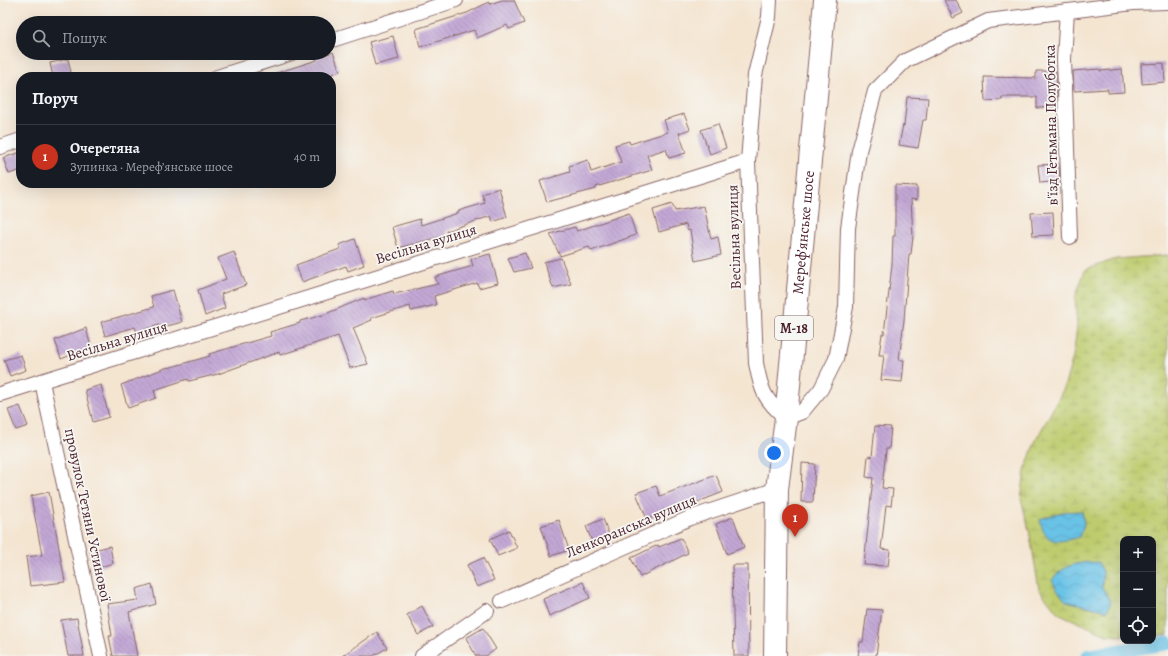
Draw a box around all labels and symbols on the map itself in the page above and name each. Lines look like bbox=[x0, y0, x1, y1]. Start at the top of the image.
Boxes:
street label: в'їзд Гетьмана Полуботка bbox=[1040, 44, 1062, 206]
street label: Мереф’янське шосе bbox=[788, 169, 819, 295]
street label: Весільна вулиця bbox=[722, 184, 746, 290]
street label: Весільна вулиця bbox=[373, 219, 479, 269]
street label: Весільна вулиця bbox=[64, 316, 170, 366]
road number: М-18 bbox=[775, 316, 813, 340]
street label: провулок Тетяни Устинової bbox=[60, 426, 116, 604]
your location bbox=[764, 443, 784, 463]
street label: Ленкоранська вулиця bbox=[563, 489, 699, 563]
pin: 1 bbox=[782, 504, 808, 537]

